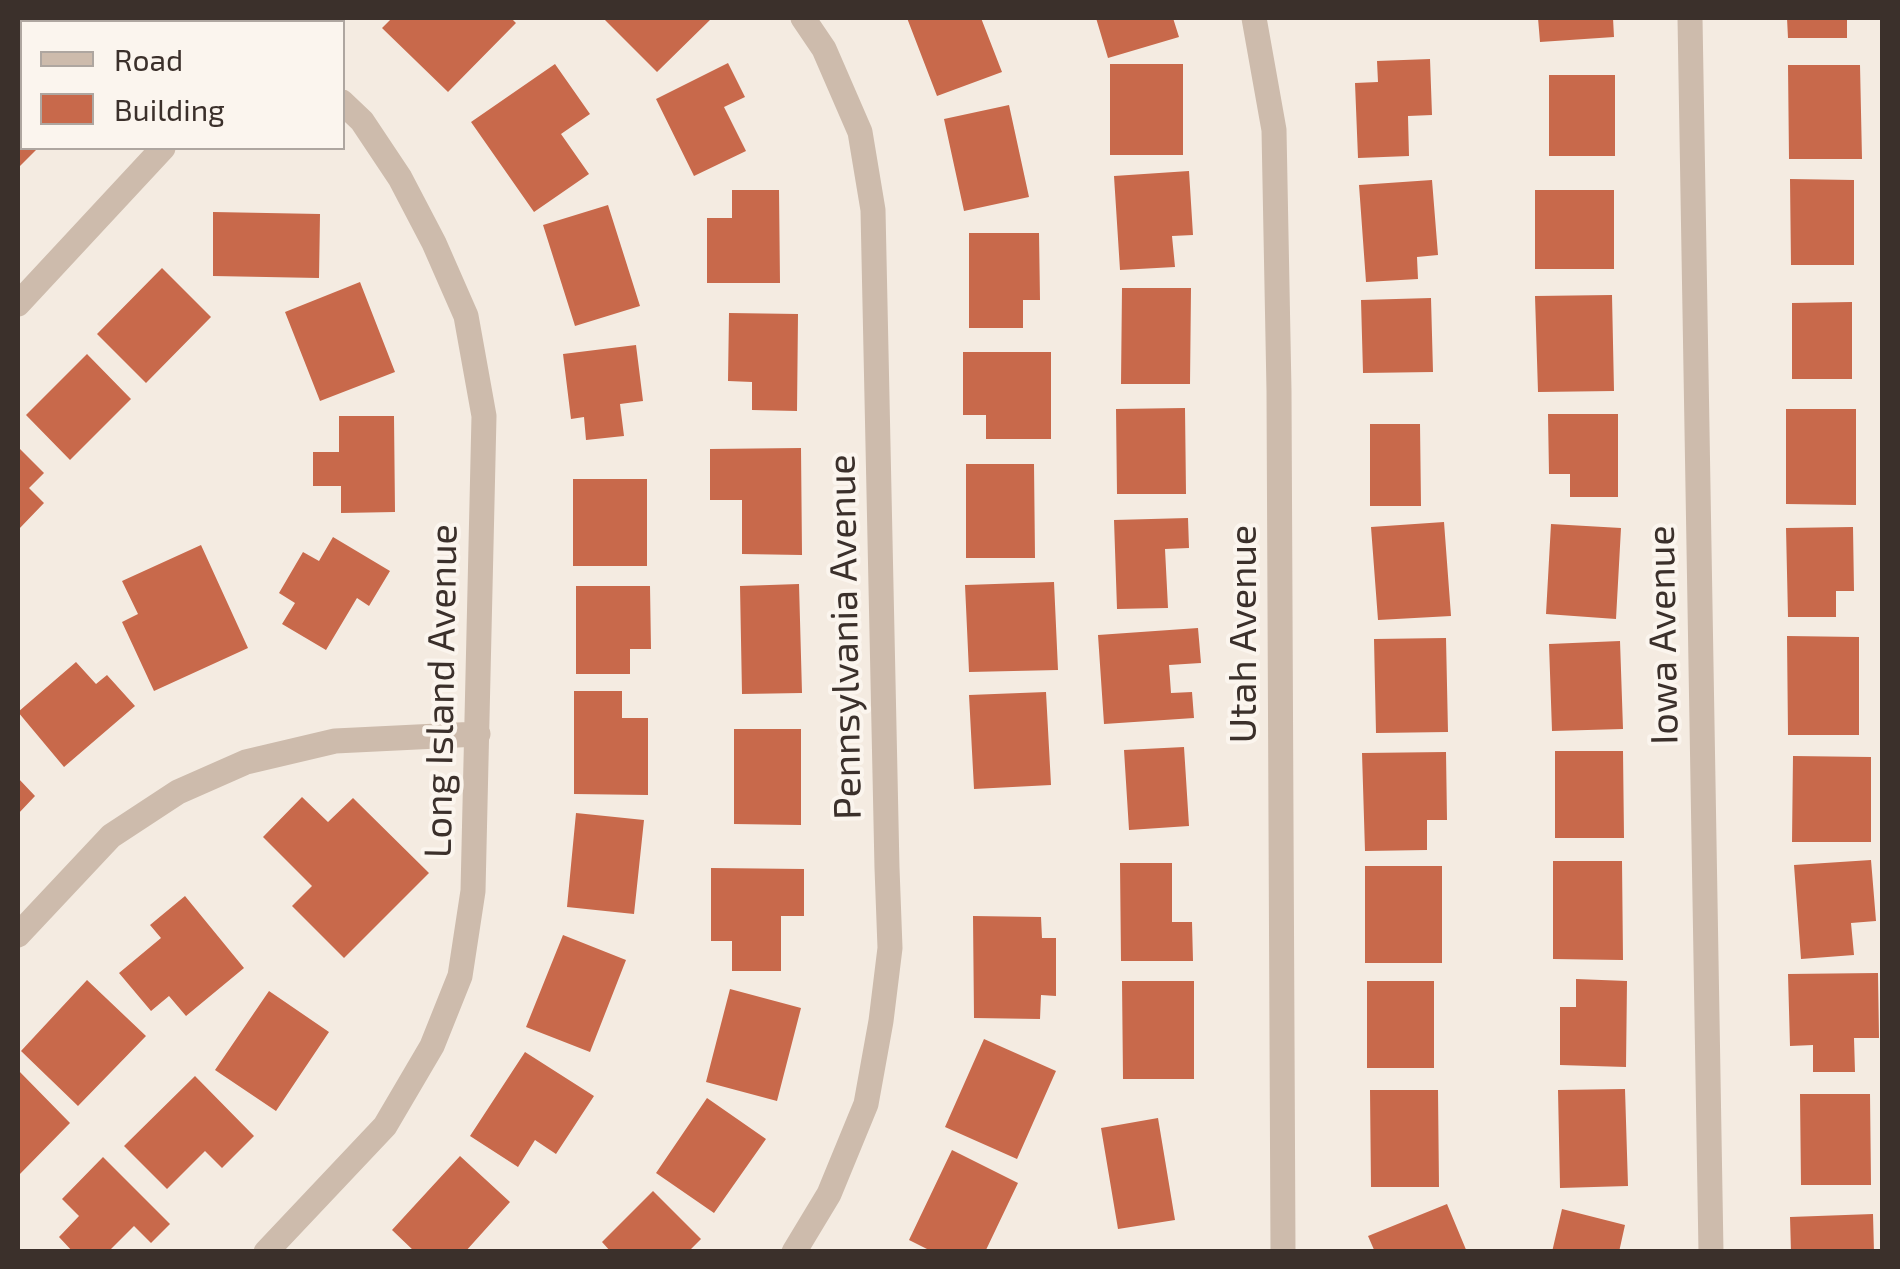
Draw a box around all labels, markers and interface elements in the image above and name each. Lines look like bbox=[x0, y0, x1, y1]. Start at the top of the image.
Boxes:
legend bbox=[20, 20, 345, 150]
text: Road bbox=[114, 41, 183, 77]
text: Building bbox=[114, 91, 225, 127]
street label: Pennsylvania Avenue bbox=[819, 454, 871, 820]
street label: Long Island Avenue bbox=[415, 524, 467, 858]
street label: Utah Avenue bbox=[1220, 525, 1266, 743]
street label: Iowa Avenue bbox=[1638, 525, 1688, 745]

